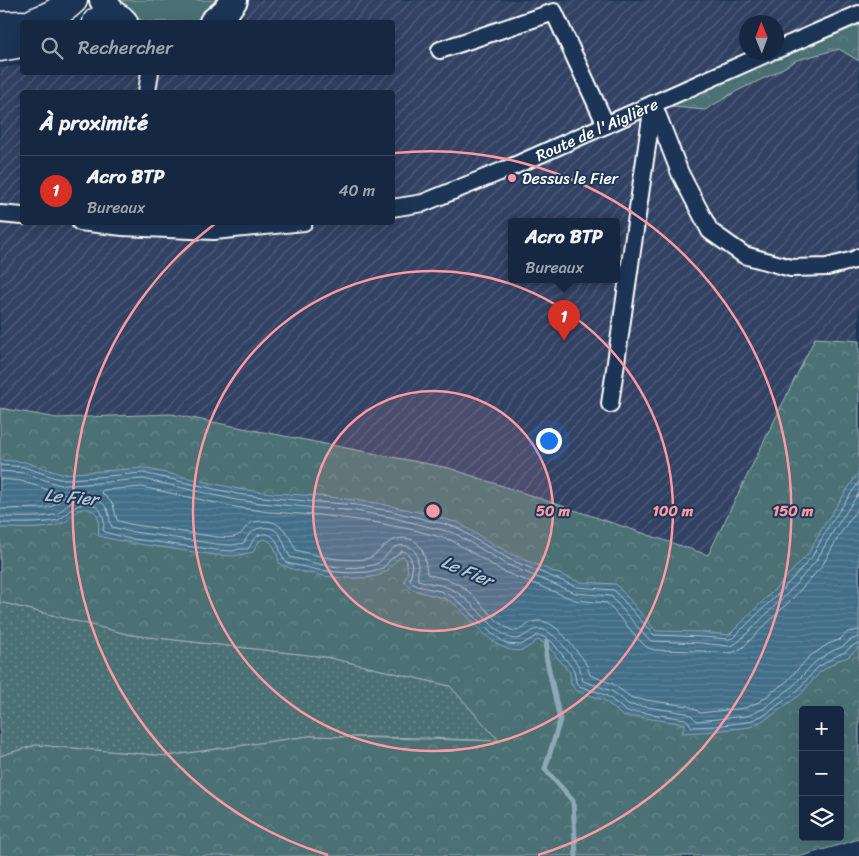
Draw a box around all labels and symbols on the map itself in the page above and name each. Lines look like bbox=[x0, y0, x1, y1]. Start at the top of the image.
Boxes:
north arrow bbox=[739, 15, 784, 60]
street label: Route de l'Aiglière bbox=[530, 89, 663, 169]
place label: Dessus le Fier bbox=[522, 164, 620, 193]
marker: Dessus le Fier bbox=[506, 172, 518, 184]
pin: 1 bbox=[548, 300, 580, 341]
your location bbox=[536, 428, 562, 454]
water label: Le Fier bbox=[43, 479, 102, 516]
text: 50 m bbox=[536, 498, 571, 524]
text: 100 m bbox=[653, 498, 694, 524]
text: 150 m bbox=[773, 498, 814, 524]
centre of rings bbox=[424, 502, 442, 520]
water label: Le Fier bbox=[436, 546, 501, 598]

